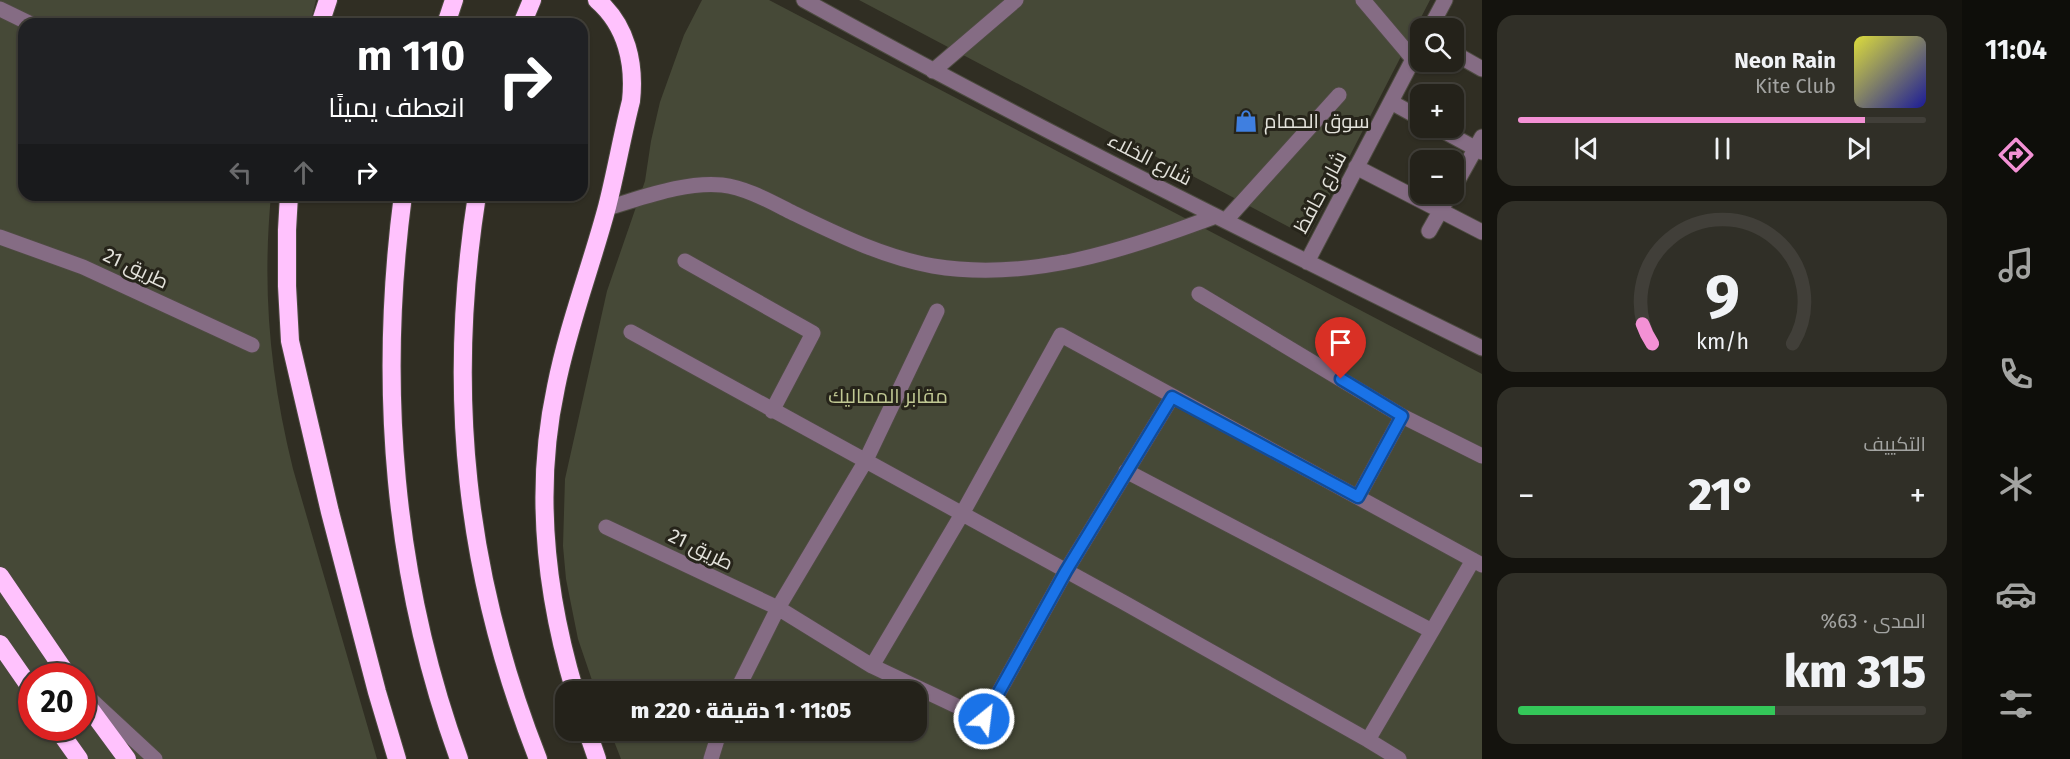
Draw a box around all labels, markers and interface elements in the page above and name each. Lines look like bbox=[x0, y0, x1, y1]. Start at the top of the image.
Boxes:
map controls bbox=[1410, 18, 1464, 204]
button: search bbox=[1410, 18, 1464, 72]
text: 110 m bbox=[357, 31, 465, 81]
text: 11:04 bbox=[1985, 34, 2047, 66]
icon: right bbox=[486, 42, 564, 120]
text: Neon Rain bbox=[1734, 47, 1836, 74]
text: Kite Club bbox=[1755, 74, 1836, 98]
button: + bbox=[1410, 84, 1464, 138]
text: انعطف يمينًا bbox=[328, 92, 465, 124]
shop icon: سوق الحمام bbox=[1233, 108, 1259, 134]
place label: سوق الحمام bbox=[1264, 109, 1370, 135]
street label: شارع الخلاء bbox=[1103, 128, 1196, 192]
icon: previous bbox=[1570, 132, 1603, 165]
icon: pause bbox=[1706, 132, 1739, 165]
icon: next bbox=[1842, 132, 1875, 165]
icon: directions bbox=[1995, 134, 2037, 176]
street label: شارع حافظ bbox=[1288, 147, 1353, 238]
button: − bbox=[1410, 150, 1464, 204]
icon: left bbox=[224, 156, 257, 189]
icon: ahead bbox=[287, 156, 320, 189]
icon: right bbox=[350, 156, 383, 189]
street label: طريق 21 bbox=[99, 243, 172, 294]
icon: music bbox=[1995, 244, 2037, 286]
text: 9 bbox=[1705, 260, 1739, 335]
pin bbox=[1315, 317, 1366, 379]
icon: arrive bbox=[1324, 326, 1357, 359]
text: km/h bbox=[1695, 329, 1749, 355]
icon: phone bbox=[1995, 353, 2037, 395]
park label: مقابر المماليك bbox=[828, 384, 948, 408]
text: التكييف bbox=[1863, 432, 1926, 456]
icon: climate bbox=[1995, 463, 2037, 505]
text: 21° bbox=[1688, 468, 1756, 522]
text: − bbox=[1518, 476, 1535, 516]
text: + bbox=[1910, 476, 1926, 516]
street label: طريق 21 bbox=[664, 523, 737, 576]
icon: car bbox=[1995, 573, 2037, 615]
text: المدى · 63% bbox=[1821, 609, 1926, 633]
text: 315 km bbox=[1784, 645, 1926, 699]
speed limit sign: 20 bbox=[18, 663, 96, 741]
icon: filters bbox=[1995, 683, 2037, 725]
position arrow bbox=[952, 687, 1016, 751]
text: 11:05 · 1 دقيقة · 220 m bbox=[631, 697, 851, 724]

